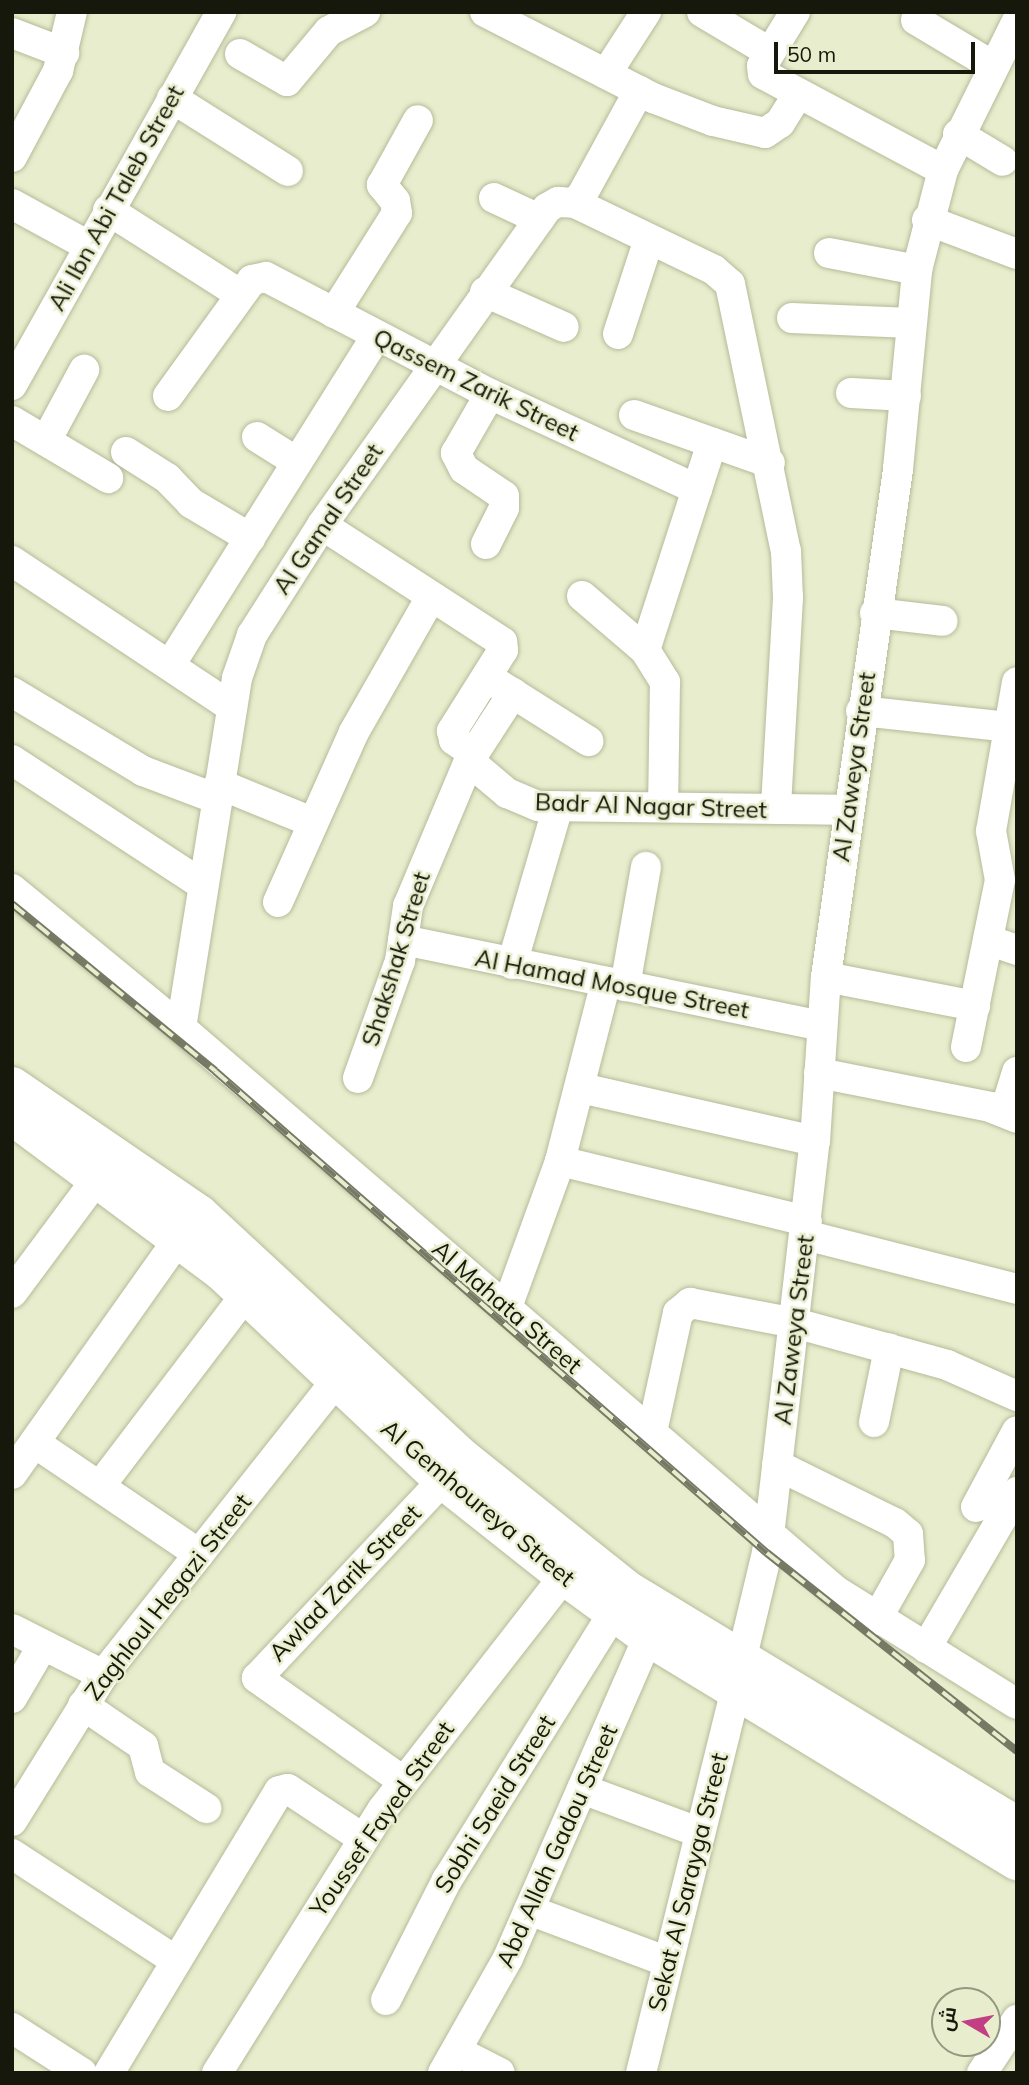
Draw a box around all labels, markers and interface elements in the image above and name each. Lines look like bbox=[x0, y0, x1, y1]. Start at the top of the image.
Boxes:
scale bar bbox=[777, 28, 978, 72]
text: 50 m bbox=[787, 41, 836, 67]
street label: Ali Ibn Abi Taleb Street bbox=[42, 80, 190, 316]
street label: Qassem Zarik Street bbox=[369, 323, 583, 447]
street label: Al Gamal Street bbox=[267, 438, 389, 600]
street label: Al Zaweya Street bbox=[826, 670, 882, 864]
street label: Badr Al Nagar Street bbox=[534, 788, 768, 824]
street label: Shakshak Street bbox=[356, 868, 436, 1050]
street label: Al Hamad Mosque Street bbox=[472, 943, 752, 1025]
street label: Al Zaweya Street bbox=[768, 1233, 820, 1427]
street label: Al Mahata Street bbox=[426, 1234, 588, 1380]
street label: Al Gemhoureya Street bbox=[375, 1414, 581, 1592]
street label: Zaghloul Hegazi Street bbox=[79, 1488, 257, 1706]
street label: Awlad Zarik Street bbox=[263, 1499, 427, 1667]
street label: Sobhi Saeid Street bbox=[429, 1710, 561, 1898]
street label: Youssef Fayed Street bbox=[304, 1716, 460, 1922]
street label: Abd Allah Gadou Street bbox=[490, 1720, 624, 1972]
street label: Sekat Al Sarayga Street bbox=[642, 1750, 734, 2014]
north arrow bbox=[931, 1987, 1001, 2057]
text: ش bbox=[933, 2005, 961, 2033]

